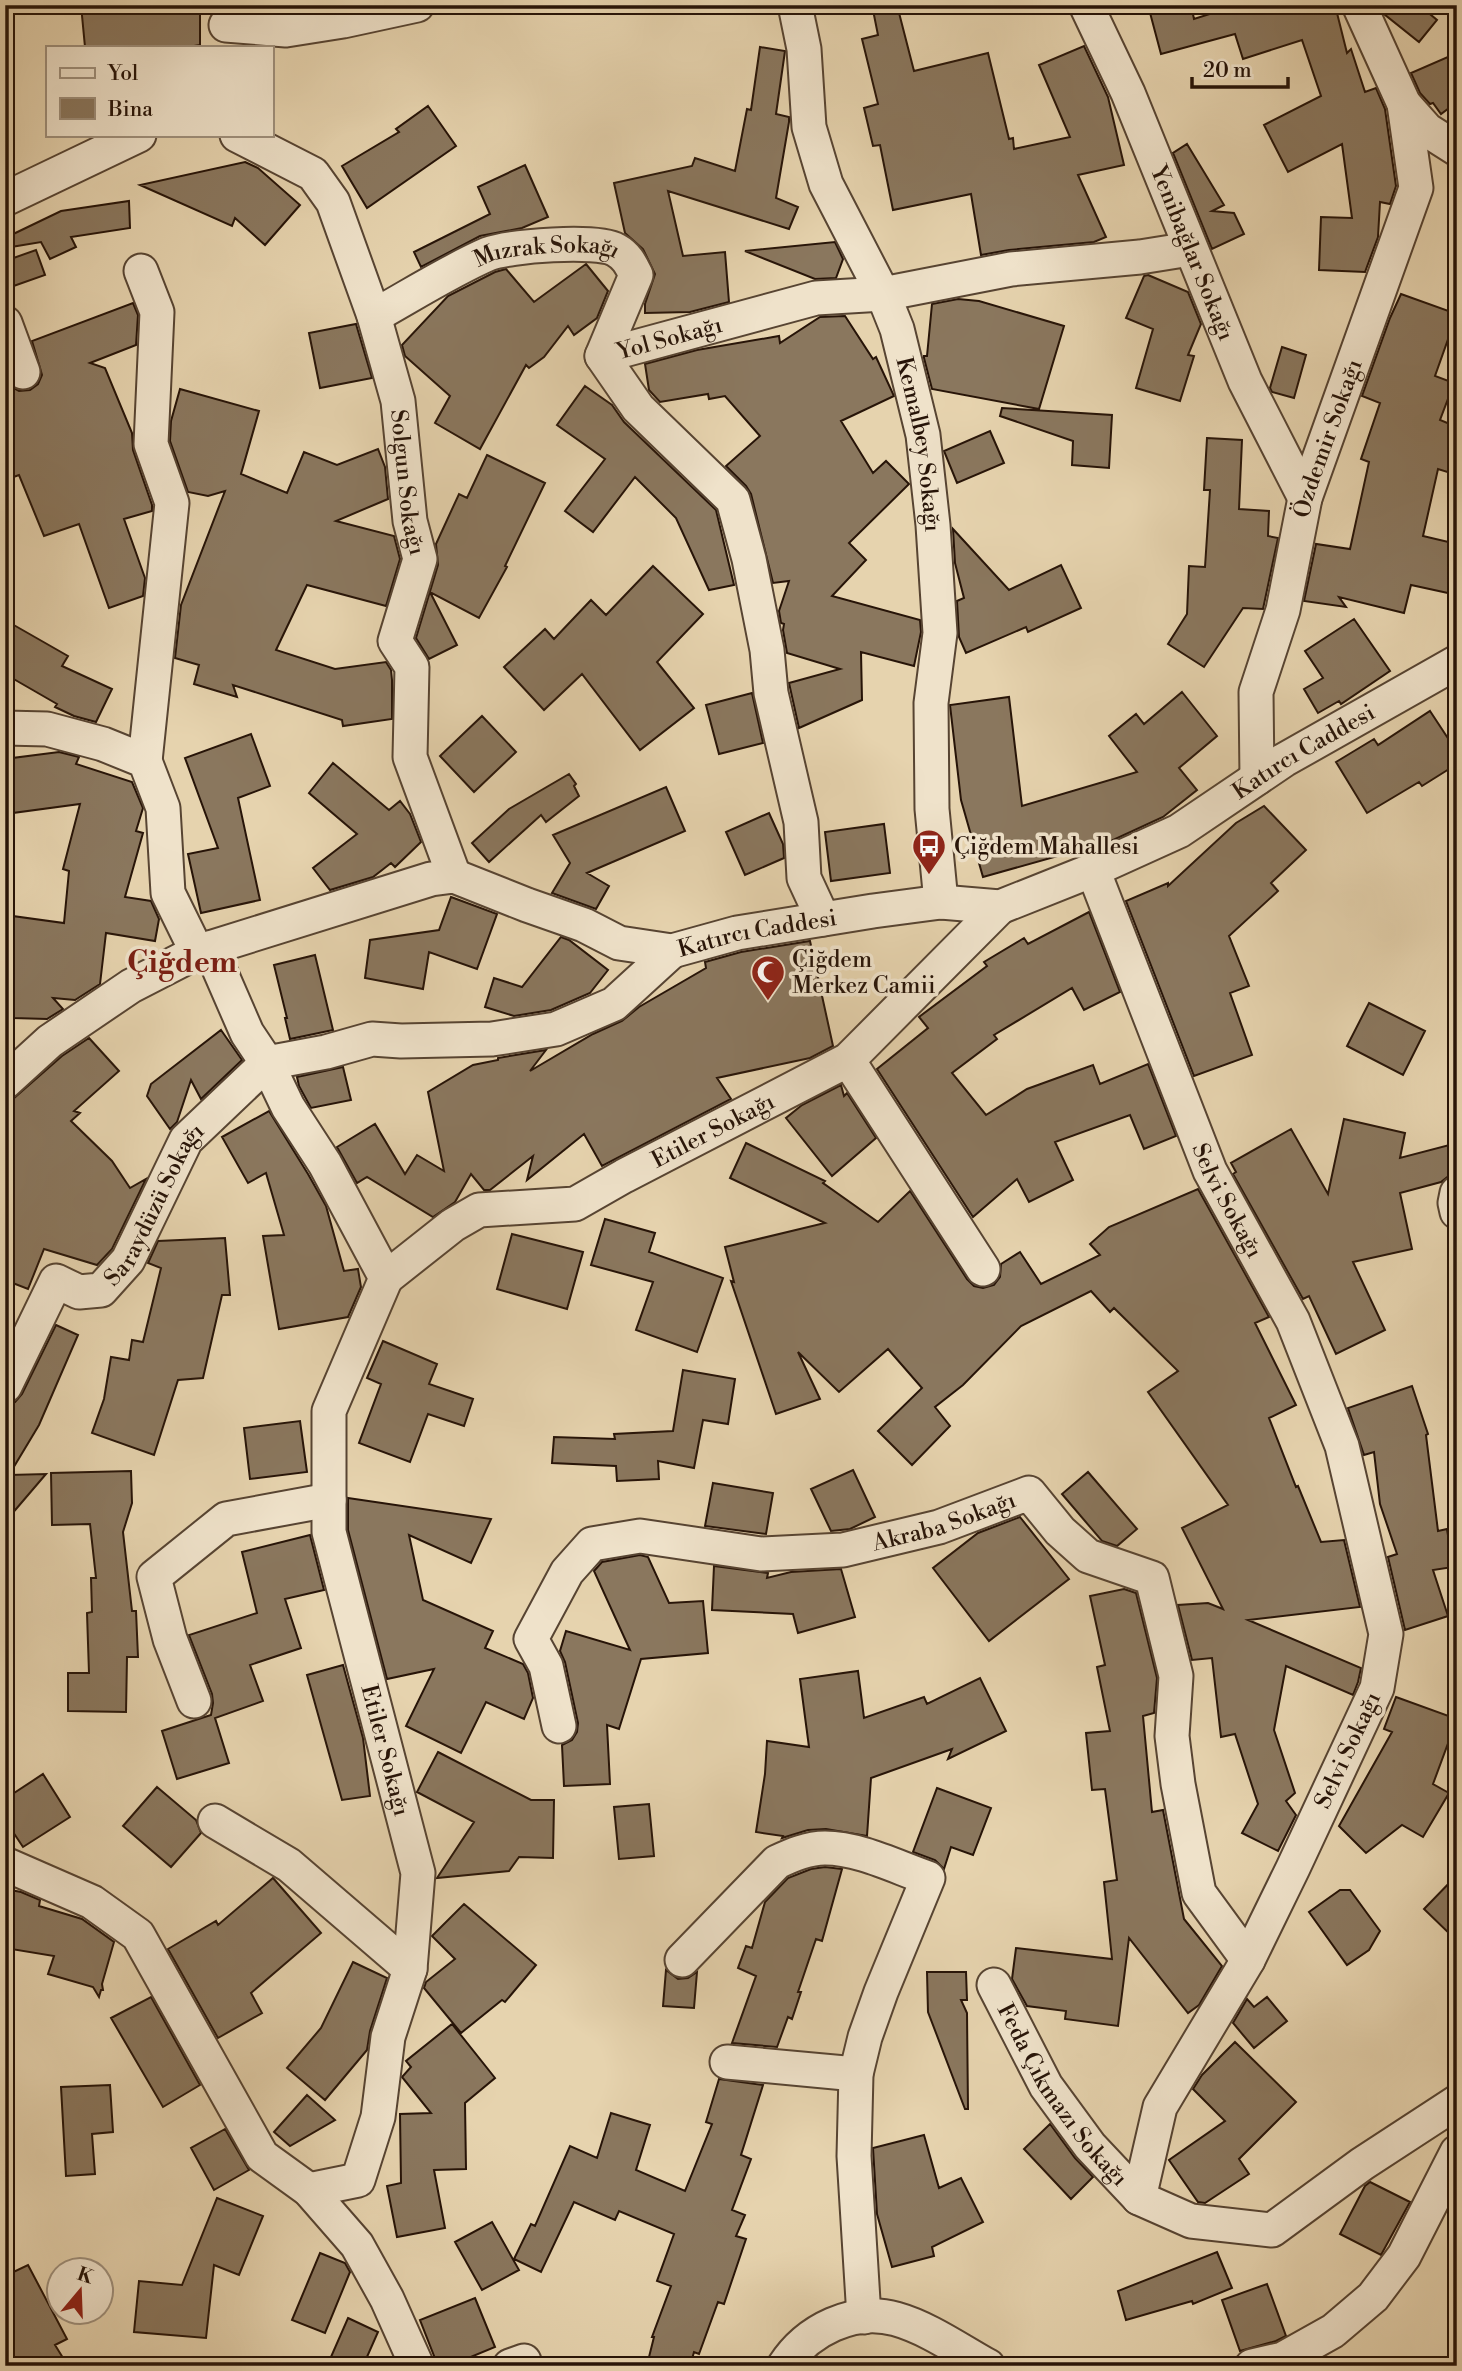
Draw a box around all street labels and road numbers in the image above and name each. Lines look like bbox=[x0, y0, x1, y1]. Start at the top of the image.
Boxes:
street label: Yenibağlar Sokağı bbox=[1144, 161, 1240, 345]
street label: Mızrak Sokağı bbox=[470, 231, 625, 274]
street label: Yol Sokağı bbox=[613, 311, 725, 367]
street label: Kemalbey Sokağı bbox=[889, 354, 946, 533]
street label: Özdemir Sokağı bbox=[1287, 356, 1369, 520]
street label: Solgun Sokağı bbox=[384, 408, 431, 558]
street label: Katırcı Caddesi bbox=[1227, 699, 1380, 806]
street label: Katırcı Caddesi bbox=[675, 904, 839, 964]
street label: Etiler Sokağı bbox=[647, 1088, 780, 1174]
street label: Saraydüzü Sokağı bbox=[98, 1117, 210, 1292]
street label: Selvi Sokağı bbox=[1186, 1139, 1268, 1263]
street label: Akraba Sokağı bbox=[869, 1486, 1020, 1558]
street label: Etiler Sokağı bbox=[354, 1682, 416, 1819]
street label: Selvi Sokağı bbox=[1309, 1688, 1387, 1813]
street label: Feda Çıkmazı Sokağı bbox=[991, 1999, 1134, 2192]

